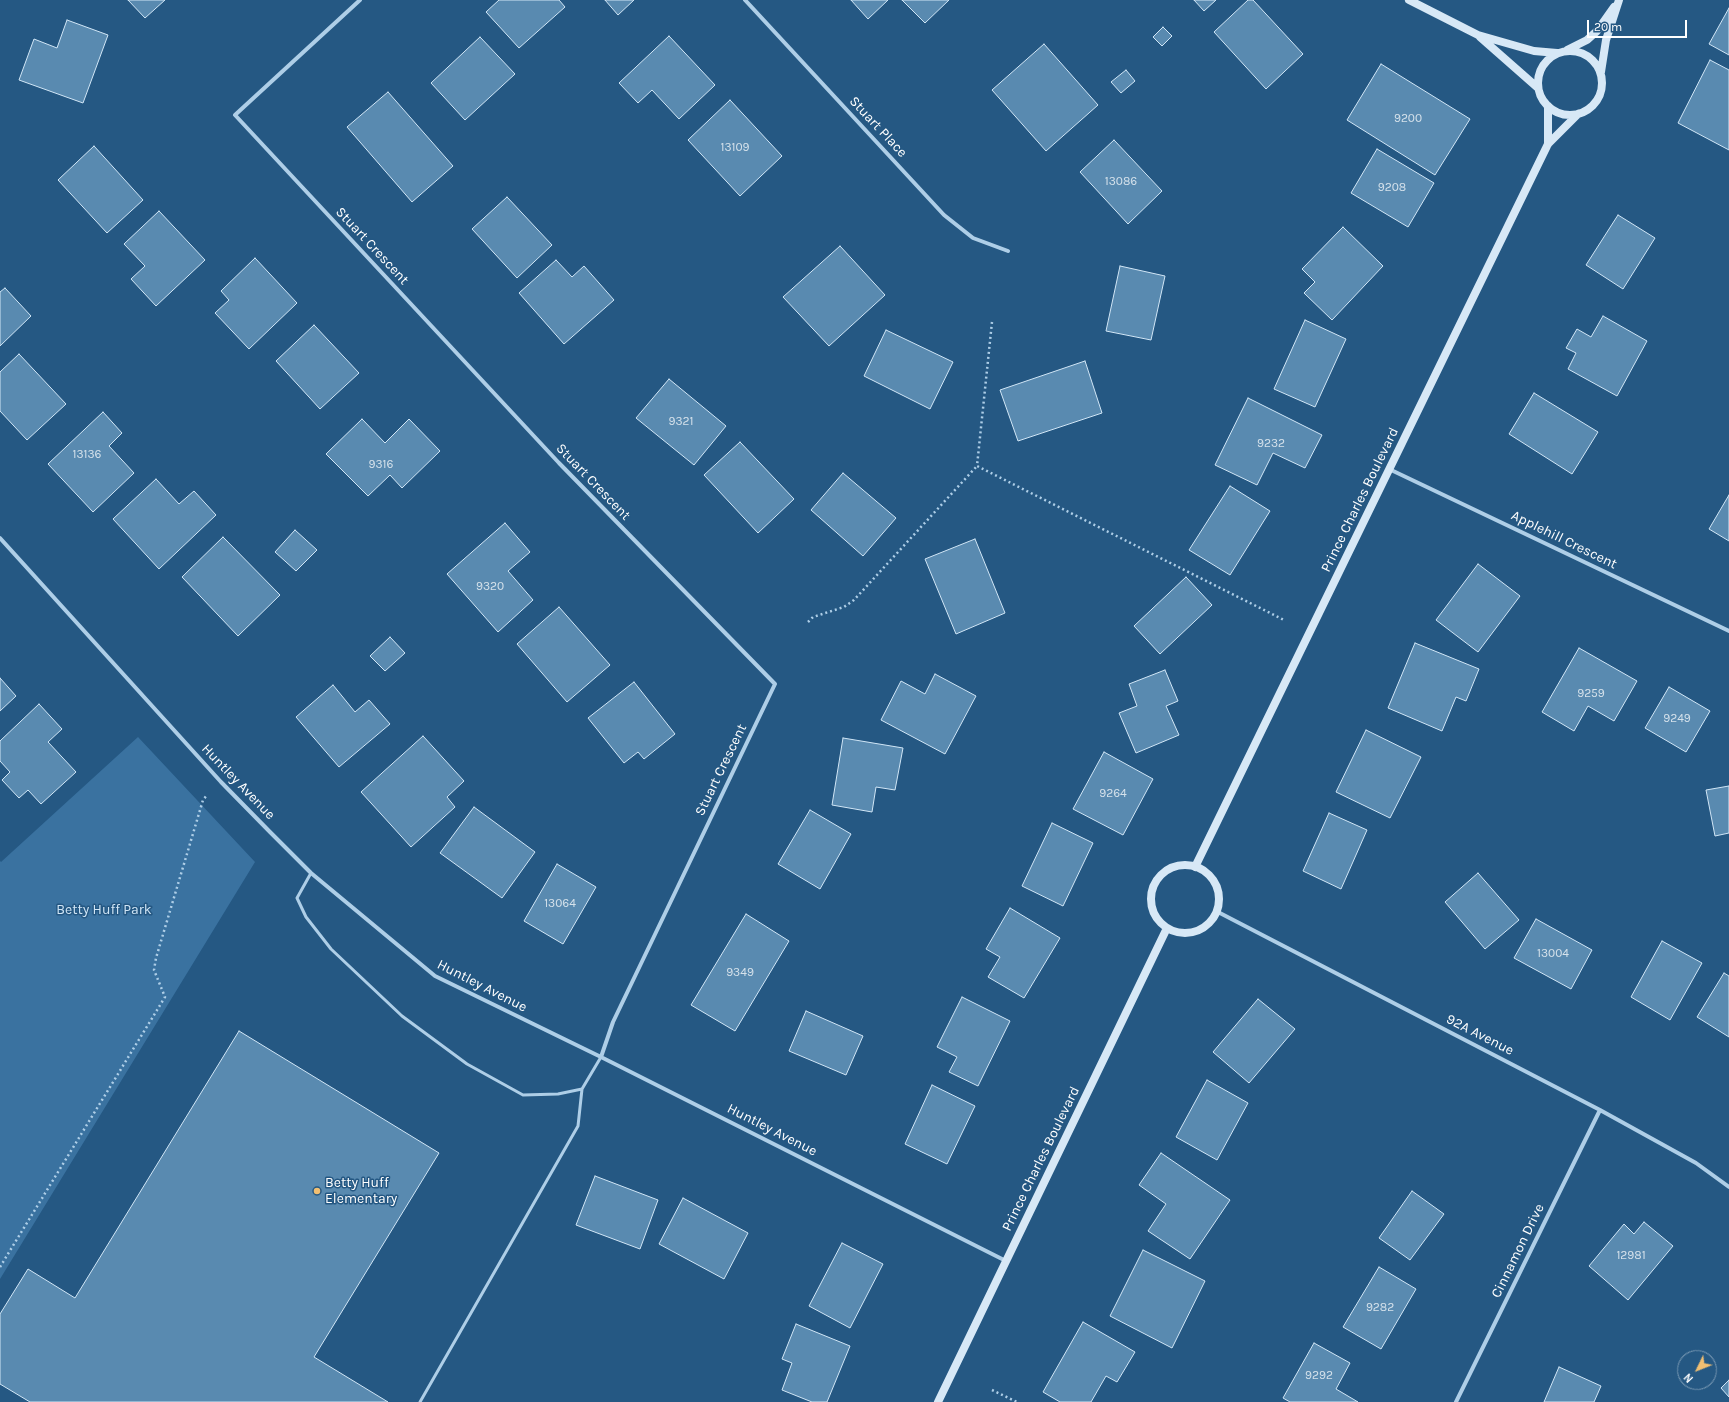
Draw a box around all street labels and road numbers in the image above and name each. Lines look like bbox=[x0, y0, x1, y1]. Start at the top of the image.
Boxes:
street label: Stuart Place bbox=[845, 93, 911, 161]
street label: Stuart Crescent bbox=[332, 204, 412, 288]
street label: Prince Charles Boulevard bbox=[1318, 425, 1402, 575]
street label: Stuart Crescent bbox=[552, 440, 634, 524]
street label: Applehill Crescent bbox=[1508, 507, 1620, 573]
street label: Stuart Crescent bbox=[692, 721, 750, 819]
street label: Huntley Avenue bbox=[198, 741, 278, 823]
street label: Huntley Avenue bbox=[434, 956, 530, 1016]
street label: 92A Avenue bbox=[1443, 1011, 1517, 1059]
street label: Prince Charles Boulevard bbox=[999, 1084, 1083, 1234]
street label: Huntley Avenue bbox=[724, 1100, 820, 1160]
street label: Cinnamon Drive bbox=[1488, 1201, 1548, 1301]

